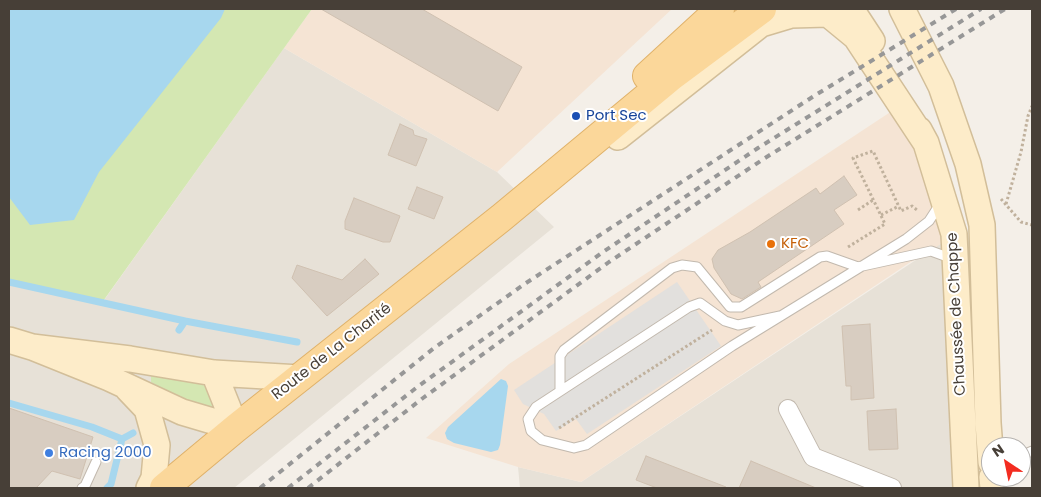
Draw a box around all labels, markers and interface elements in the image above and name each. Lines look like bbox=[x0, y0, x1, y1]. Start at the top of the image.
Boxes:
place label: Port Sec bbox=[586, 107, 647, 125]
marker: Port Sec bbox=[570, 110, 582, 122]
street label: Chaussée de Chappe bbox=[944, 232, 970, 396]
place label: KFC bbox=[781, 235, 809, 253]
marker: KFC bbox=[765, 238, 777, 250]
street label: Route de La Charité bbox=[269, 300, 395, 404]
north arrow bbox=[981, 437, 1031, 487]
text: N bbox=[988, 439, 1008, 462]
place label: Racing 2000 bbox=[59, 444, 152, 462]
marker: Racing 2000 bbox=[43, 447, 55, 459]

